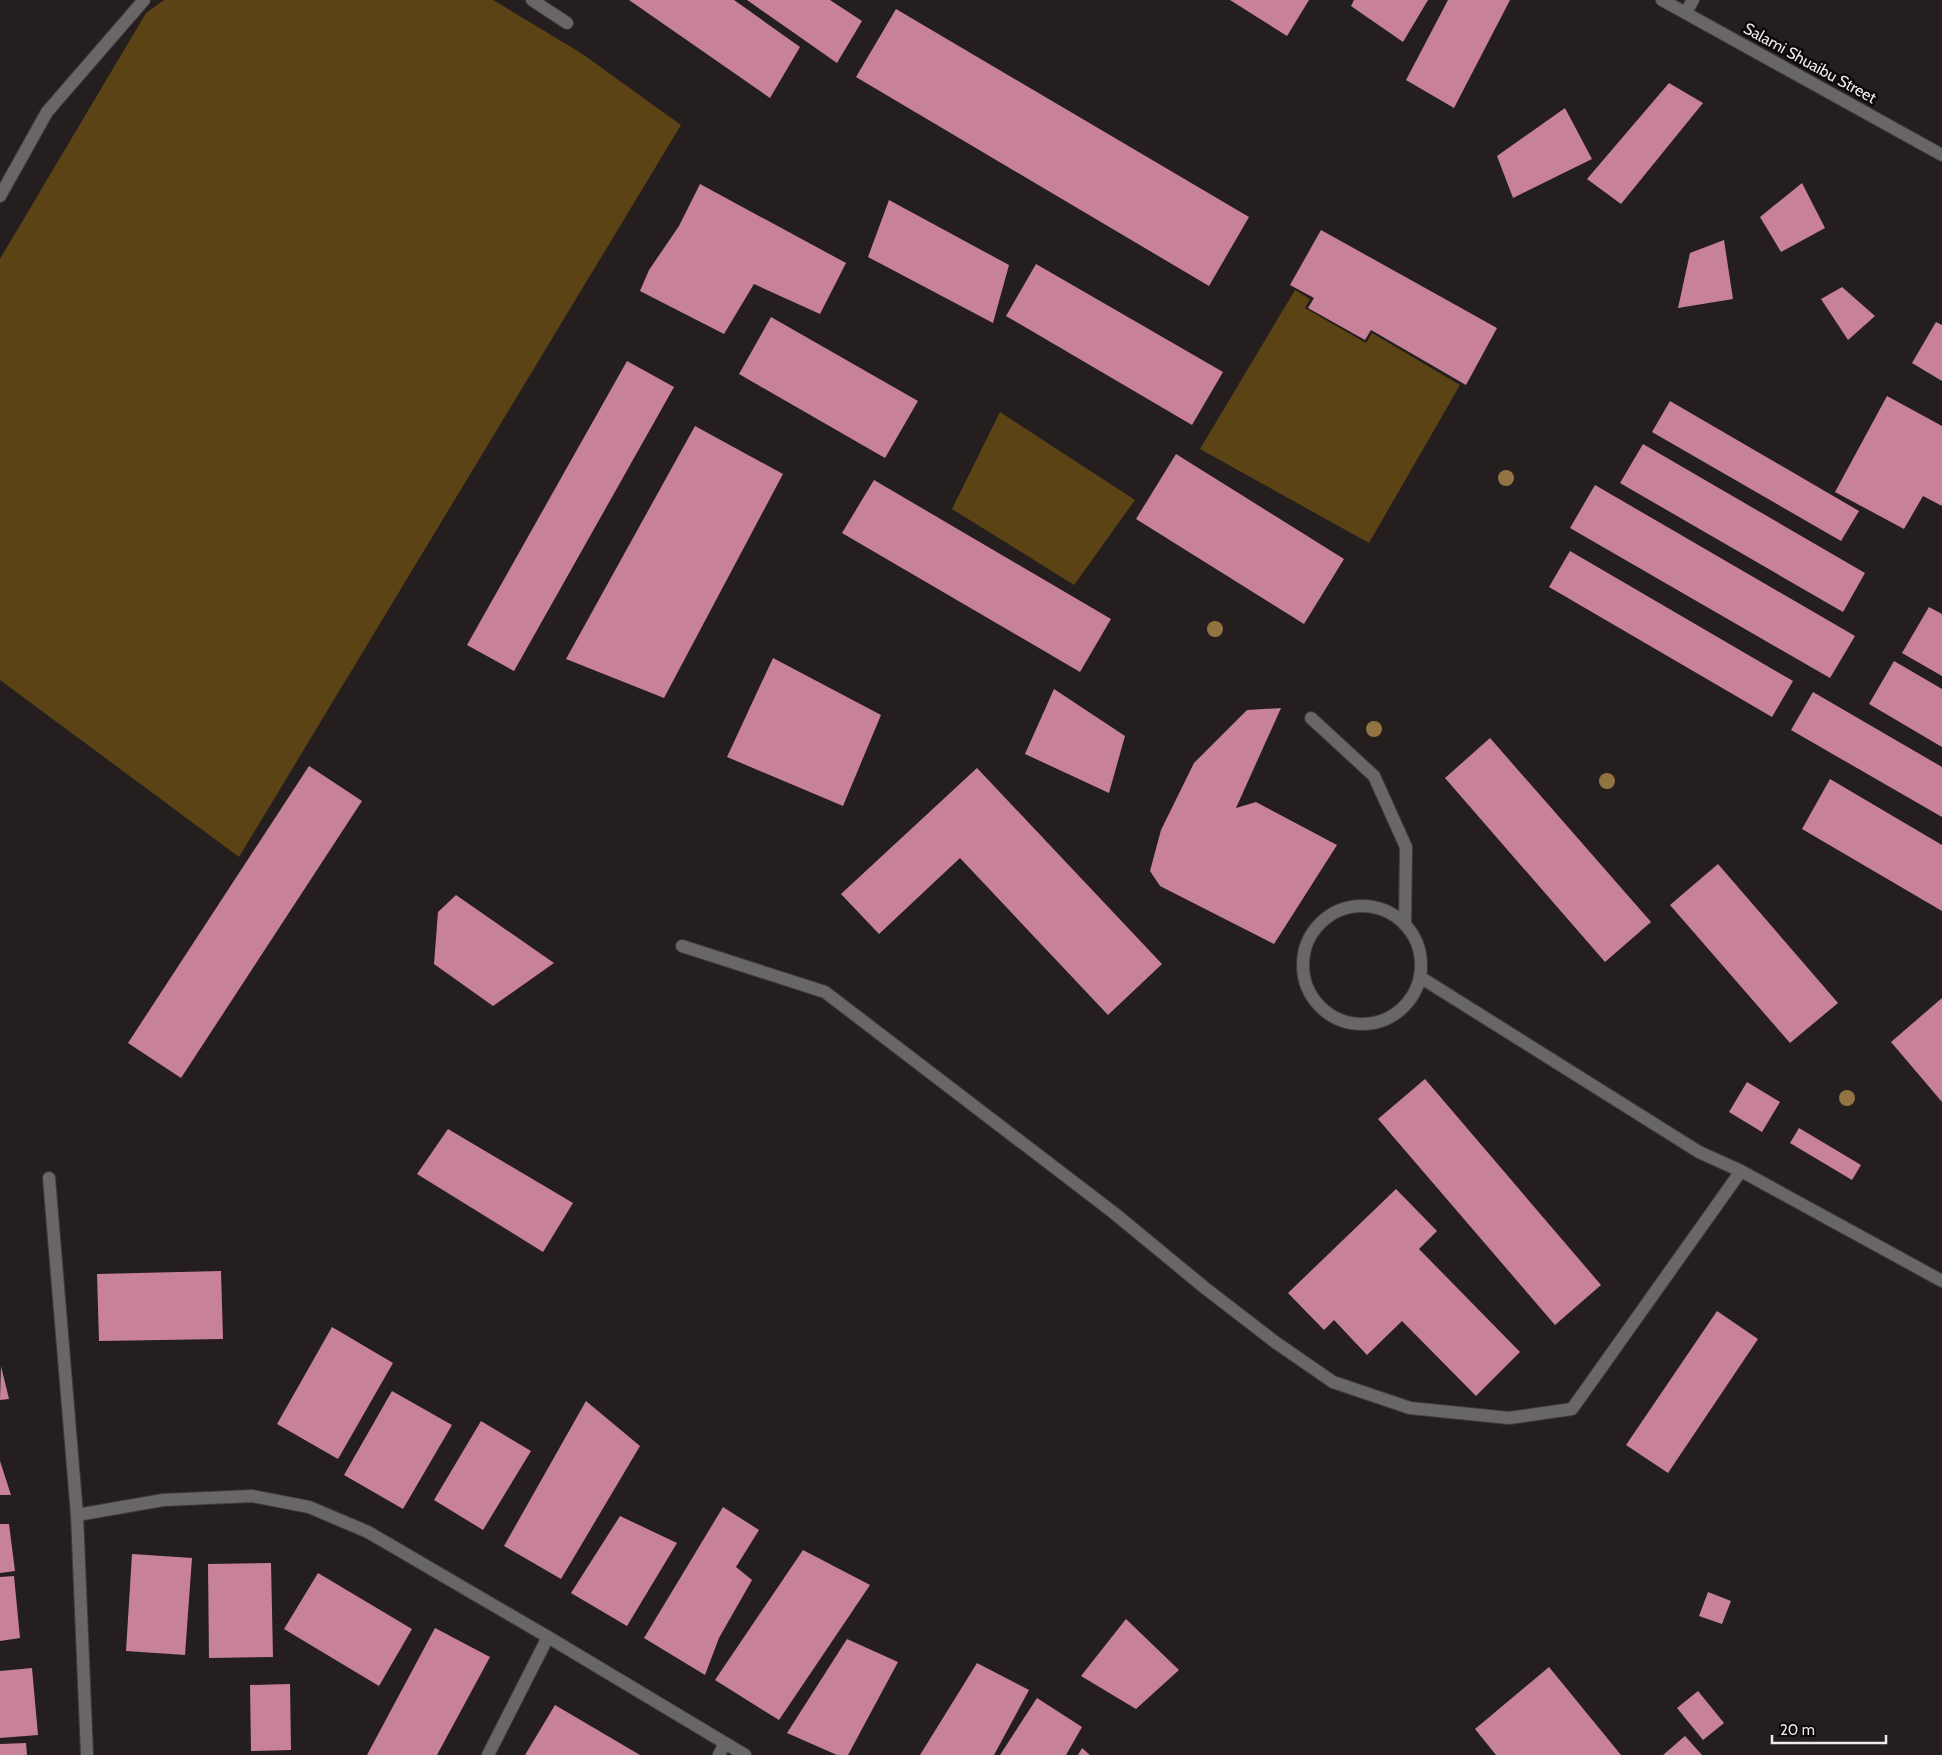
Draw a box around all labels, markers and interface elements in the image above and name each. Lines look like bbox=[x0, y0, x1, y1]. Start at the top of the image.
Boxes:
street label: Salami Shuaibu Street bbox=[1740, 19, 1880, 108]
scale bar bbox=[1772, 1712, 1886, 1744]
text: 20 m bbox=[1780, 1721, 1815, 1739]

